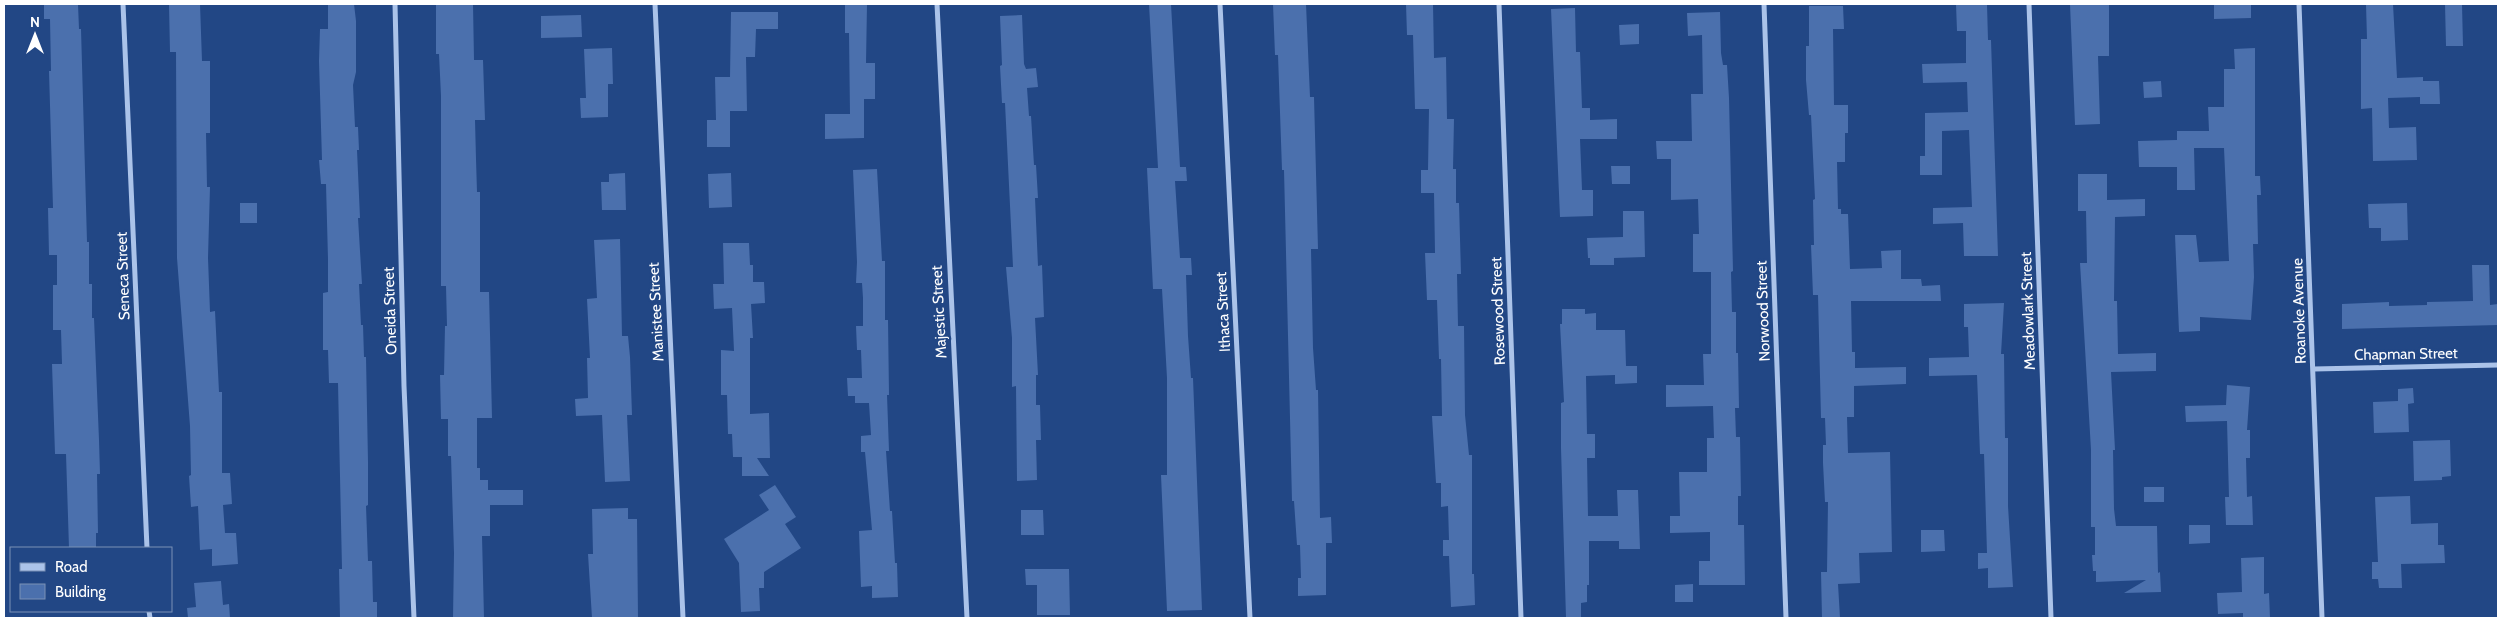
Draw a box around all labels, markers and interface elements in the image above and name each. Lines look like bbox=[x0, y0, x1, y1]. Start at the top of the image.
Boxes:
north arrow bbox=[10, 10, 60, 60]
text: N bbox=[30, 13, 40, 31]
street label: Seneca Street bbox=[112, 231, 134, 321]
street label: Meadowlark Street bbox=[2017, 252, 2039, 370]
street label: Rosewood Street bbox=[1487, 256, 1509, 366]
street label: Roanoke Avenue bbox=[2288, 257, 2310, 364]
street label: Norwood Street bbox=[1752, 260, 1774, 362]
street label: Manistee Street bbox=[644, 262, 668, 362]
street label: Majestic Street bbox=[928, 265, 950, 359]
street label: Oneida Street bbox=[379, 267, 401, 355]
street label: Ithaca Street bbox=[1212, 272, 1234, 352]
street label: Chapman Street bbox=[2354, 344, 2458, 364]
legend bbox=[10, 547, 172, 612]
text: Road bbox=[55, 558, 88, 576]
text: Building bbox=[55, 583, 106, 601]

